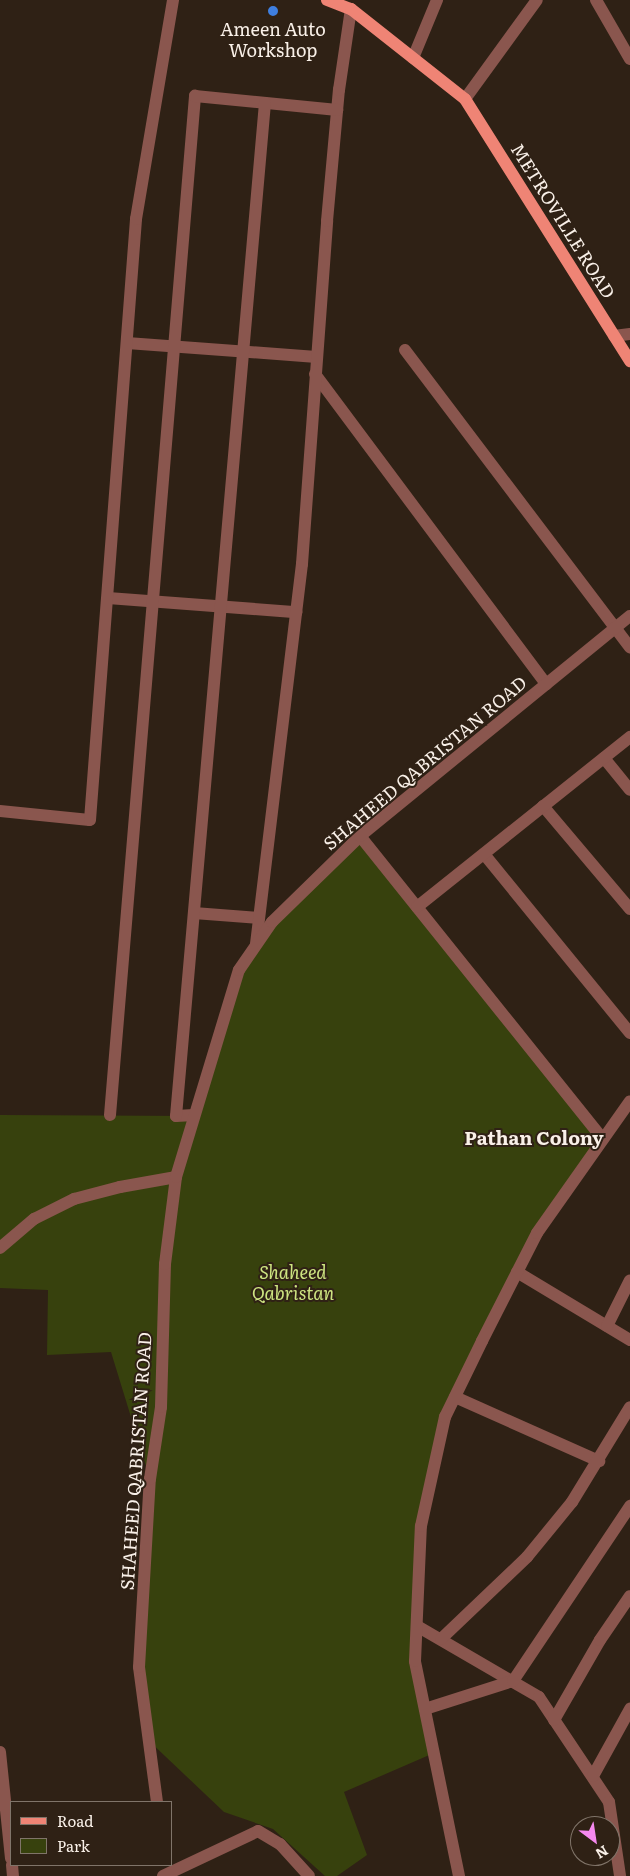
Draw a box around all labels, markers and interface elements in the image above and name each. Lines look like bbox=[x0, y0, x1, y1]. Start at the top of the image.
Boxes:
marker: Ameen Auto Workshop bbox=[267, 5, 279, 17]
place label: Ameen Auto Workshop bbox=[220, 19, 326, 62]
street label: METROVILLE ROAD bbox=[506, 140, 620, 302]
street label: SHAHEED QABRISTAN ROAD bbox=[319, 672, 531, 854]
district label: Pathan Colony bbox=[464, 1127, 604, 1149]
park label: Shaheed Qabristan bbox=[252, 1262, 334, 1304]
street label: SHAHEED QABRISTAN ROAD bbox=[116, 1331, 156, 1591]
legend bbox=[10, 1801, 172, 1866]
text: Road bbox=[57, 1809, 93, 1832]
north arrow bbox=[570, 1816, 620, 1866]
text: Park bbox=[57, 1834, 90, 1857]
text: N bbox=[592, 1841, 612, 1865]

